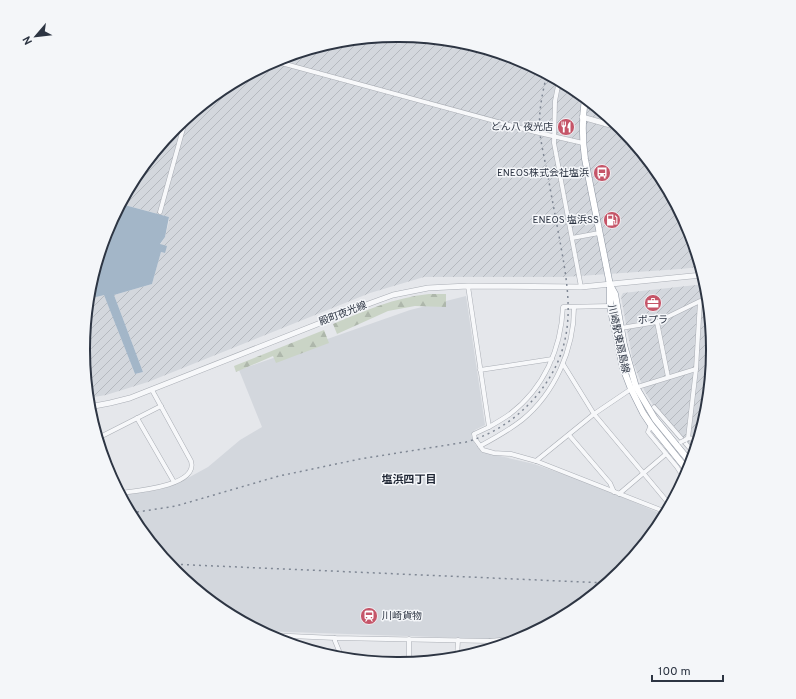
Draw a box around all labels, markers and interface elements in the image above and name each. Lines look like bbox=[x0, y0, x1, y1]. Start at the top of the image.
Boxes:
north arrow bbox=[16, 16, 56, 56]
text: N bbox=[20, 33, 36, 47]
restaurant icon: どん八 夜光店 bbox=[556, 117, 576, 137]
place label: どん八 夜光店 bbox=[491, 121, 553, 134]
bus stop icon: ENEOS株式会社塩浜 bbox=[592, 163, 612, 183]
place label: ENEOS株式会社塩浜 bbox=[497, 167, 589, 180]
fuel station icon: ENEOS 塩浜SS bbox=[602, 210, 622, 230]
place label: ENEOS 塩浜SS bbox=[533, 214, 599, 227]
office icon: ポプラ bbox=[643, 293, 663, 313]
street label: 殿町夜光線 bbox=[317, 299, 369, 329]
street label: 川崎駅東扇島線 bbox=[604, 303, 632, 375]
place label: ポプラ bbox=[638, 314, 668, 327]
district label: 塩浜四丁目 bbox=[382, 473, 437, 487]
station icon: 川崎貨物 bbox=[359, 606, 379, 626]
place label: 川崎貨物 bbox=[382, 610, 422, 623]
scale bar bbox=[652, 657, 723, 683]
text: 100 m bbox=[658, 664, 691, 680]

